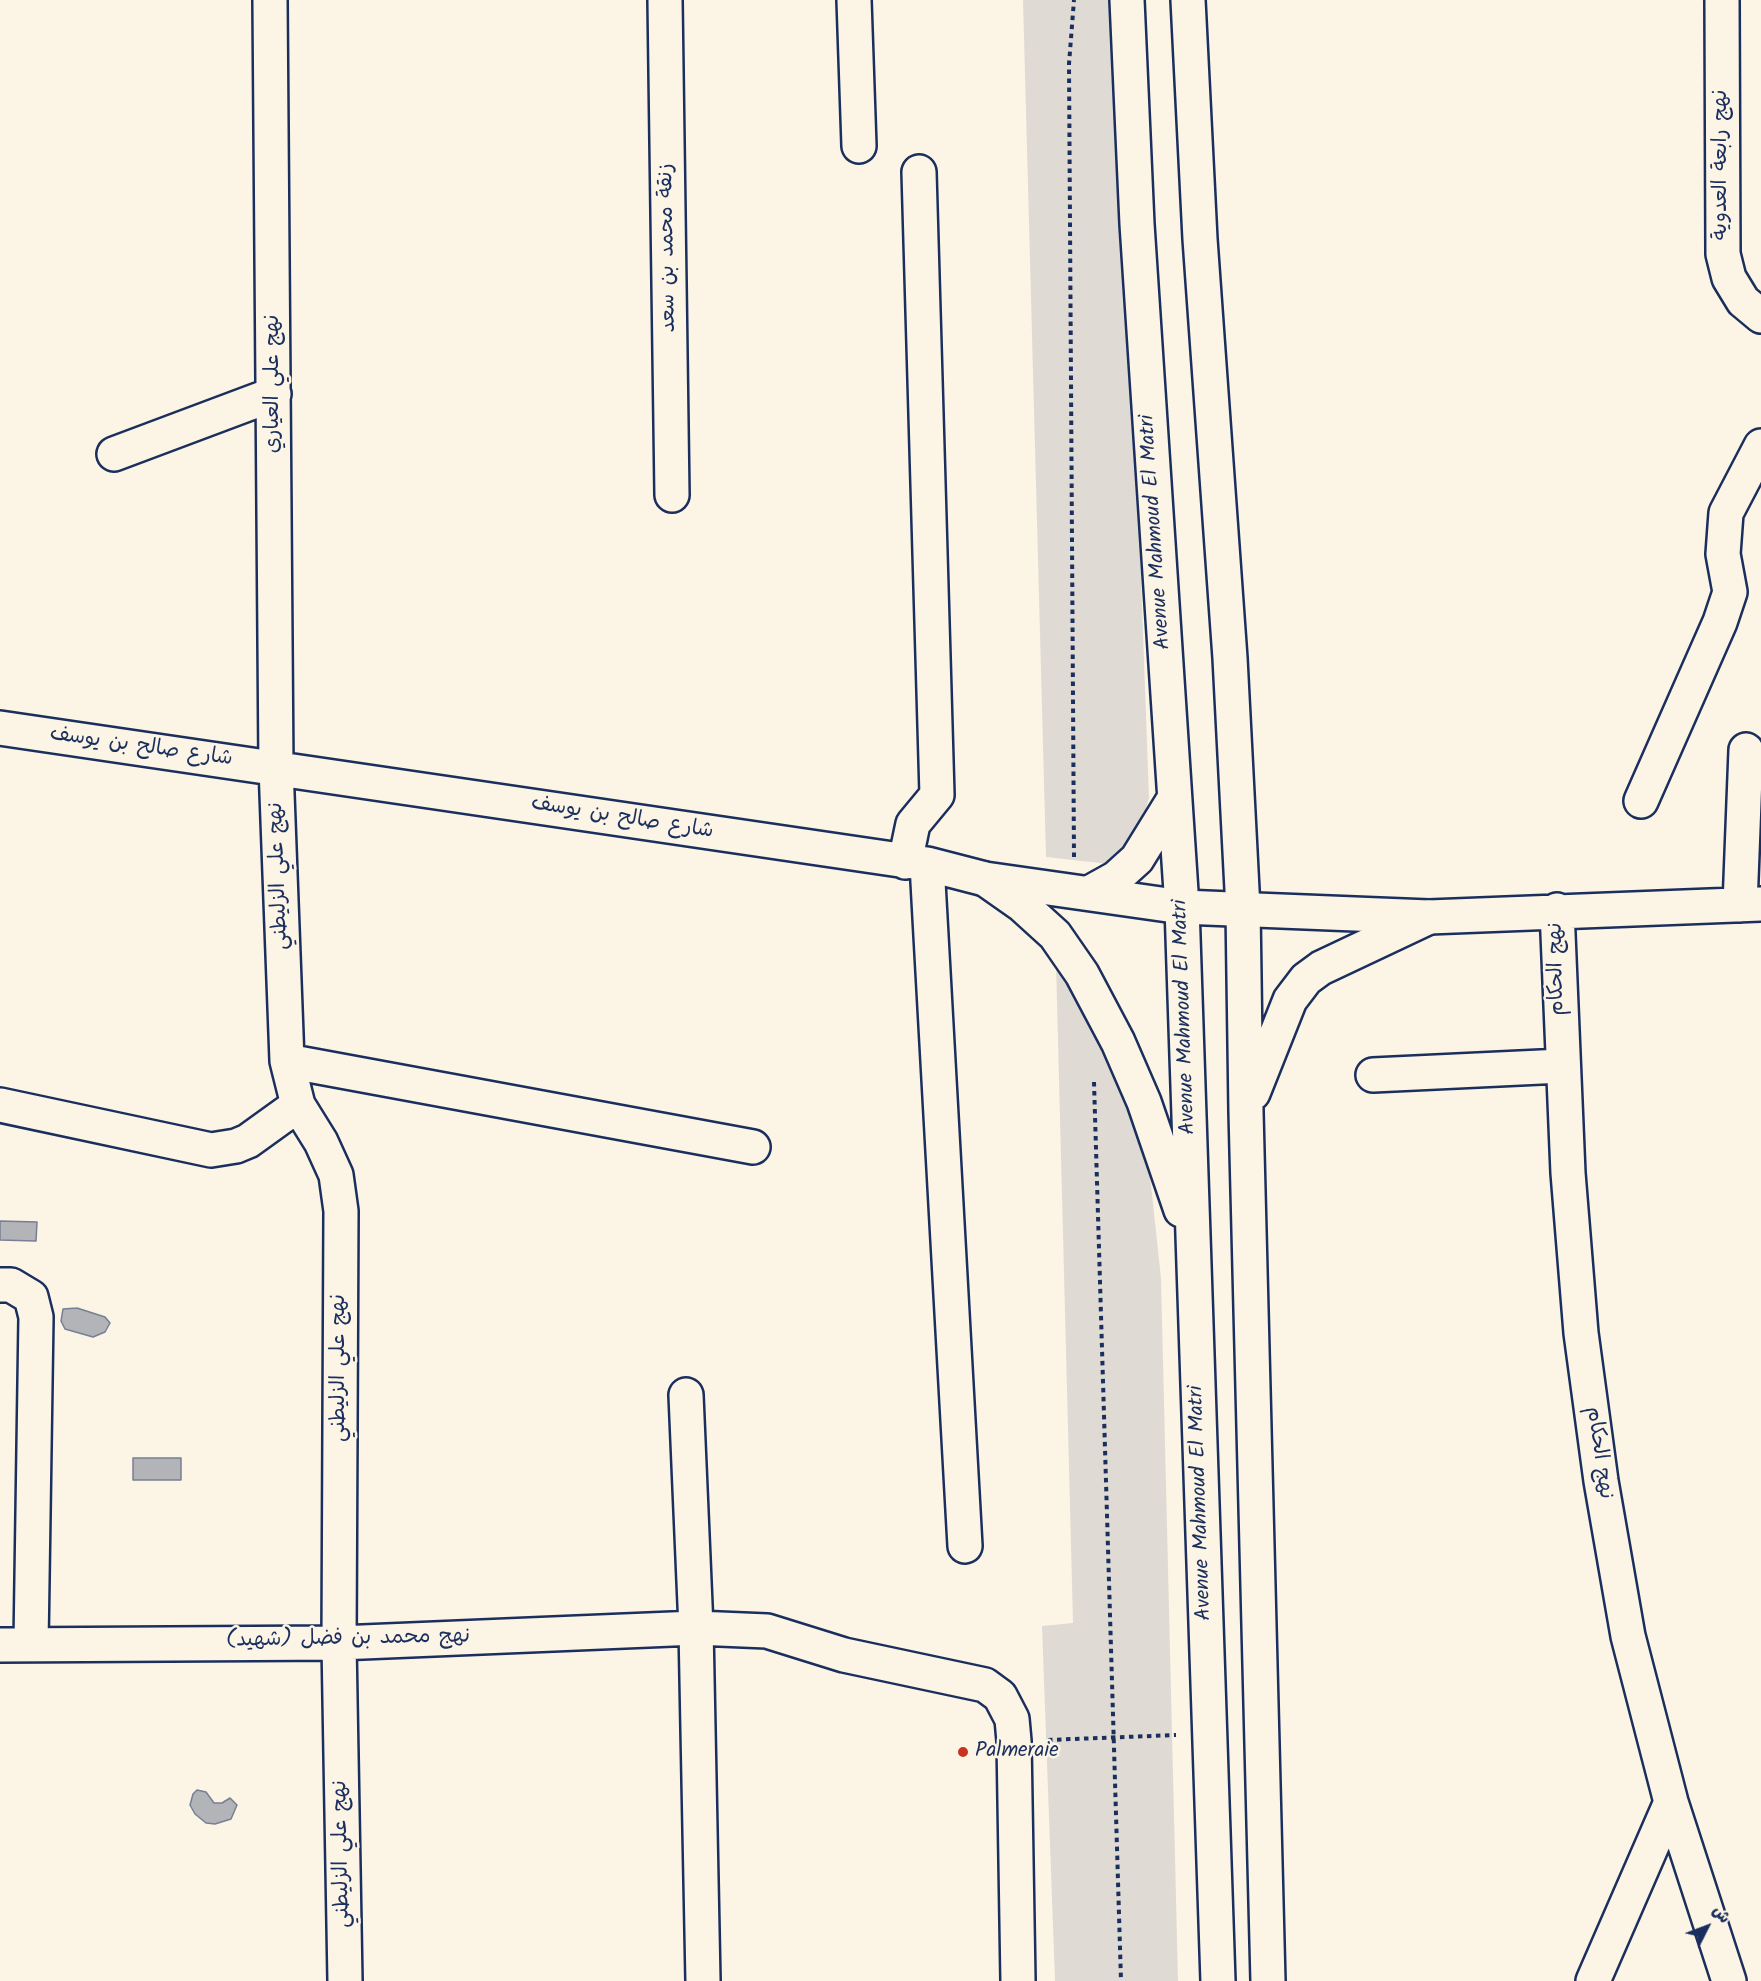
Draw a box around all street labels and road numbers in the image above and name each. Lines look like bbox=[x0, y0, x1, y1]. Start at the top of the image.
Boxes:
street label: نهج رابعة العدوية bbox=[1709, 90, 1735, 240]
street label: زنقة محمد بن سعد bbox=[655, 163, 683, 333]
street label: نهج علي العياري bbox=[261, 315, 287, 453]
street label: Avenue Mahmoud El Matri bbox=[1136, 414, 1178, 650]
street label: شارع صالح بن يوسف bbox=[48, 723, 234, 773]
street label: شارع صالح بن يوسف bbox=[529, 792, 715, 846]
street label: نهج علي الزليطني bbox=[265, 802, 295, 950]
street label: Avenue Mahmoud El Matri bbox=[1169, 899, 1203, 1135]
street label: نهج الحكام bbox=[1545, 922, 1571, 1016]
street label: نهج علي الزليطني bbox=[327, 1294, 353, 1442]
street label: Avenue Mahmoud El Matri bbox=[1185, 1385, 1219, 1621]
street label: نهج الحكام bbox=[1579, 1405, 1617, 1501]
street label: نهج محمد بن فضل (شهيد) bbox=[226, 1625, 470, 1655]
street label: نهج علي الزليطني bbox=[329, 1780, 357, 1928]

